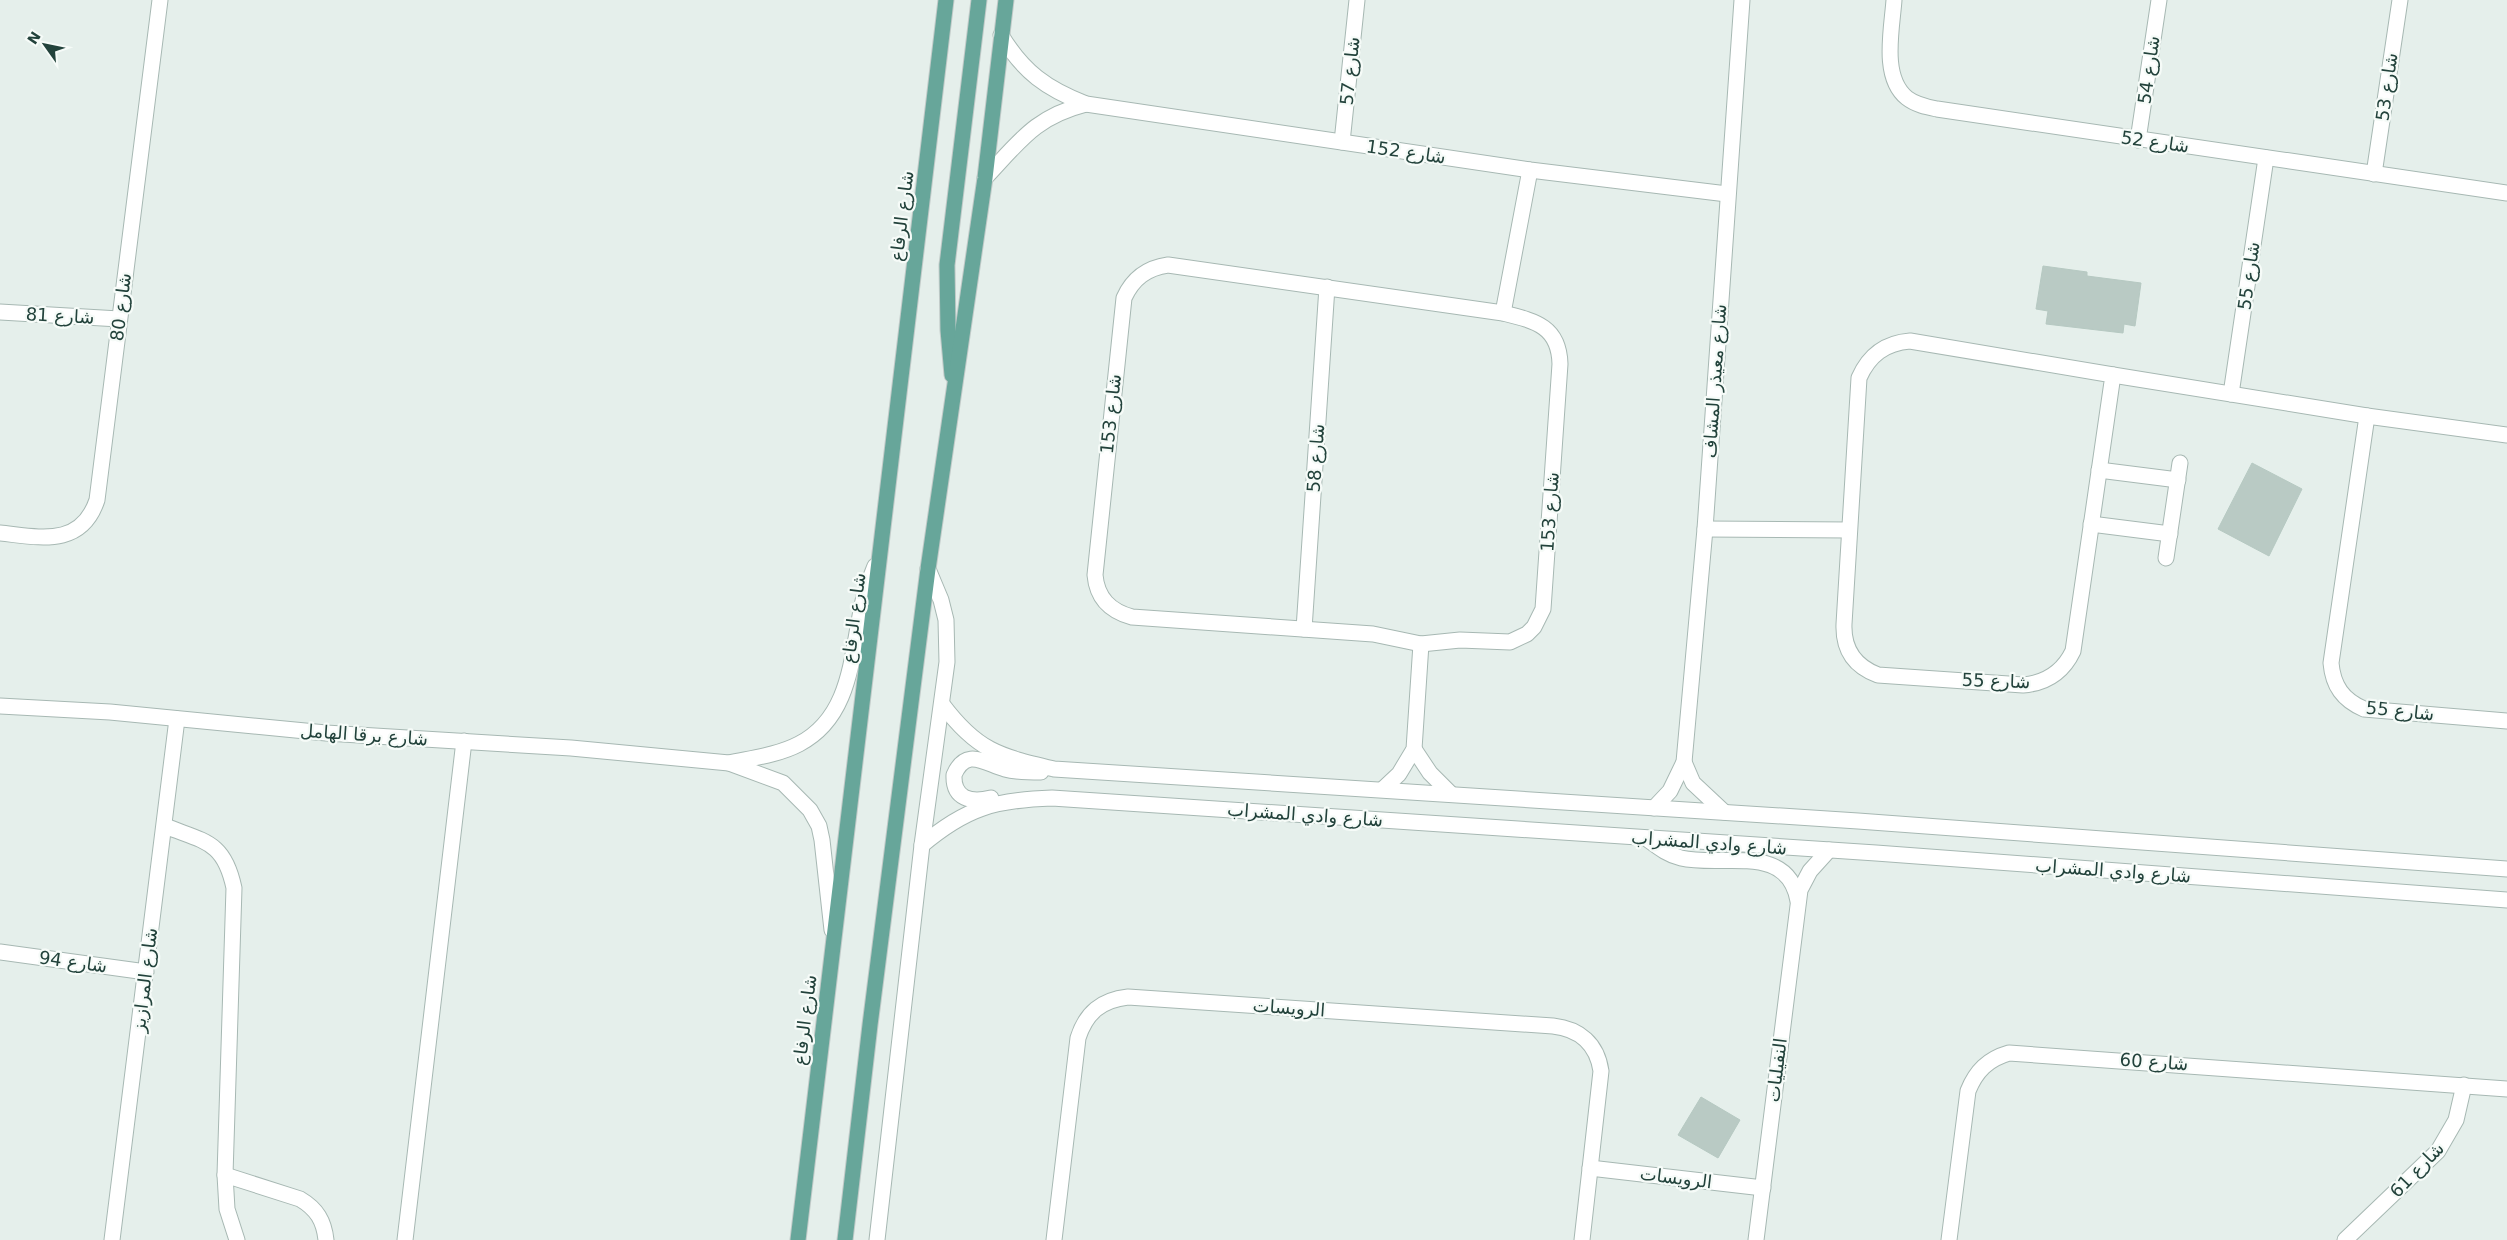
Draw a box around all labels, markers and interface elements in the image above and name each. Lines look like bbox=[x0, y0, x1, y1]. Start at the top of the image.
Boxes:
north arrow bbox=[20, 20, 70, 70]
text: N bbox=[24, 29, 44, 47]
street label: شارع 54 bbox=[2133, 34, 2165, 106]
street label: شارع 57 bbox=[1335, 36, 1365, 106]
street label: شارع 53 bbox=[2371, 51, 2403, 123]
street label: شارع 52 bbox=[2119, 126, 2191, 158]
street label: شارع 152 bbox=[1365, 136, 1447, 168]
street label: شارع الرفاع bbox=[886, 170, 918, 262]
street label: شارع 55 bbox=[2233, 240, 2265, 312]
street label: شارع 80 bbox=[106, 272, 136, 342]
street label: شارع 81 bbox=[25, 303, 95, 329]
street label: شارع معيذر المشاف bbox=[1699, 303, 1731, 459]
street label: شارع 153 bbox=[1096, 373, 1126, 455]
street label: شارع 58 bbox=[1303, 423, 1329, 493]
street label: شارع 153 bbox=[1536, 471, 1564, 553]
street label: شارع الرفاع bbox=[838, 572, 870, 664]
street label: شارع 55 bbox=[1961, 669, 2031, 693]
street label: شارع 55 bbox=[2365, 696, 2435, 726]
street label: شارع برقا الهامل bbox=[299, 720, 429, 750]
street label: شارع وادي المشراب bbox=[1226, 799, 1384, 831]
street label: شارع وادي المشراب bbox=[1630, 827, 1788, 859]
street label: شارع وادي المشراب bbox=[2034, 855, 2192, 887]
street label: شارع المرازيز bbox=[128, 926, 162, 1035]
street label: شارع 94 bbox=[37, 946, 109, 978]
street label: شارع الرفاع bbox=[789, 974, 821, 1066]
street label: الرويسات bbox=[1252, 994, 1326, 1022]
street label: النفيليات bbox=[1762, 1037, 1791, 1103]
street label: شارع 60 bbox=[2119, 1049, 2189, 1075]
street label: شارع 61 bbox=[2385, 1138, 2449, 1202]
street label: الرويسات bbox=[1639, 1163, 1713, 1193]

